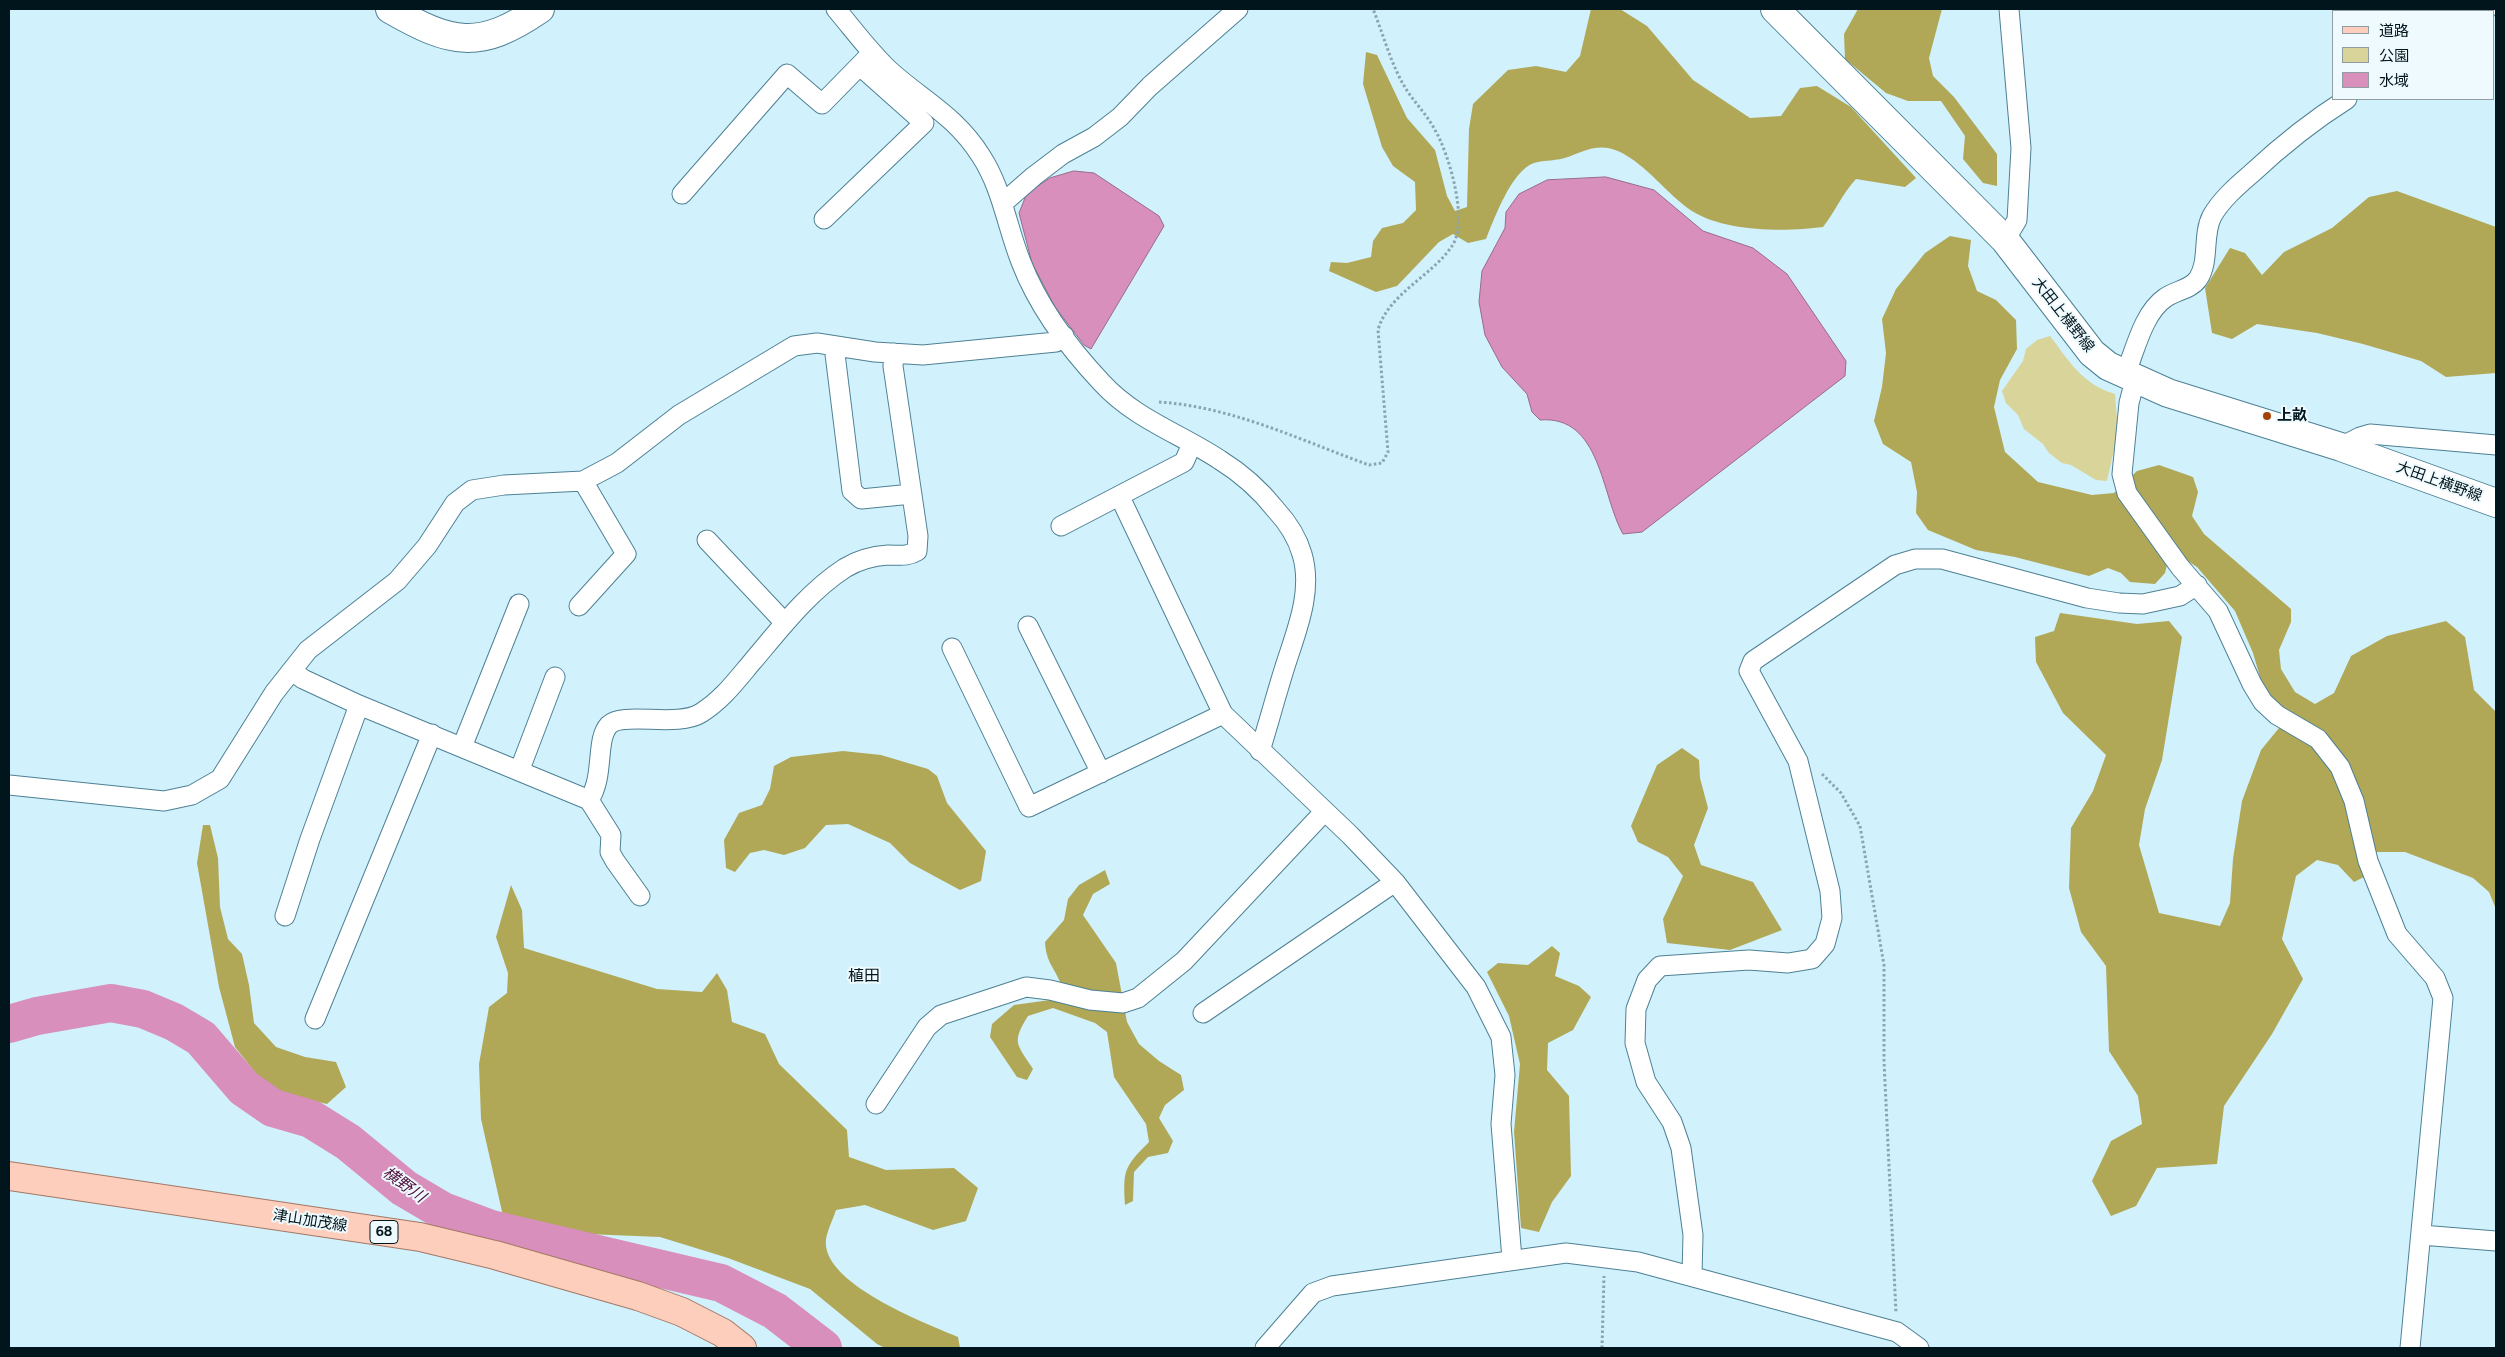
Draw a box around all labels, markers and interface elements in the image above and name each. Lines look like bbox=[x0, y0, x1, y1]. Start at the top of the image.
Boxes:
legend bbox=[2332, 10, 2495, 100]
text: 道路 bbox=[2379, 22, 2409, 40]
text: 公園 bbox=[2379, 47, 2409, 65]
text: 水域 bbox=[2379, 72, 2409, 90]
street label: 大田上横野線 bbox=[2028, 274, 2098, 356]
place label: 上畝 bbox=[2277, 407, 2307, 425]
marker: 上畝 bbox=[2261, 410, 2273, 422]
street label: 大田上横野線 bbox=[2394, 458, 2484, 506]
district label: 植田 bbox=[848, 966, 880, 986]
water label: 横野川 bbox=[379, 1163, 429, 1207]
street label: 津山加茂線 bbox=[272, 1206, 348, 1236]
road number: 68 bbox=[370, 1220, 398, 1244]

